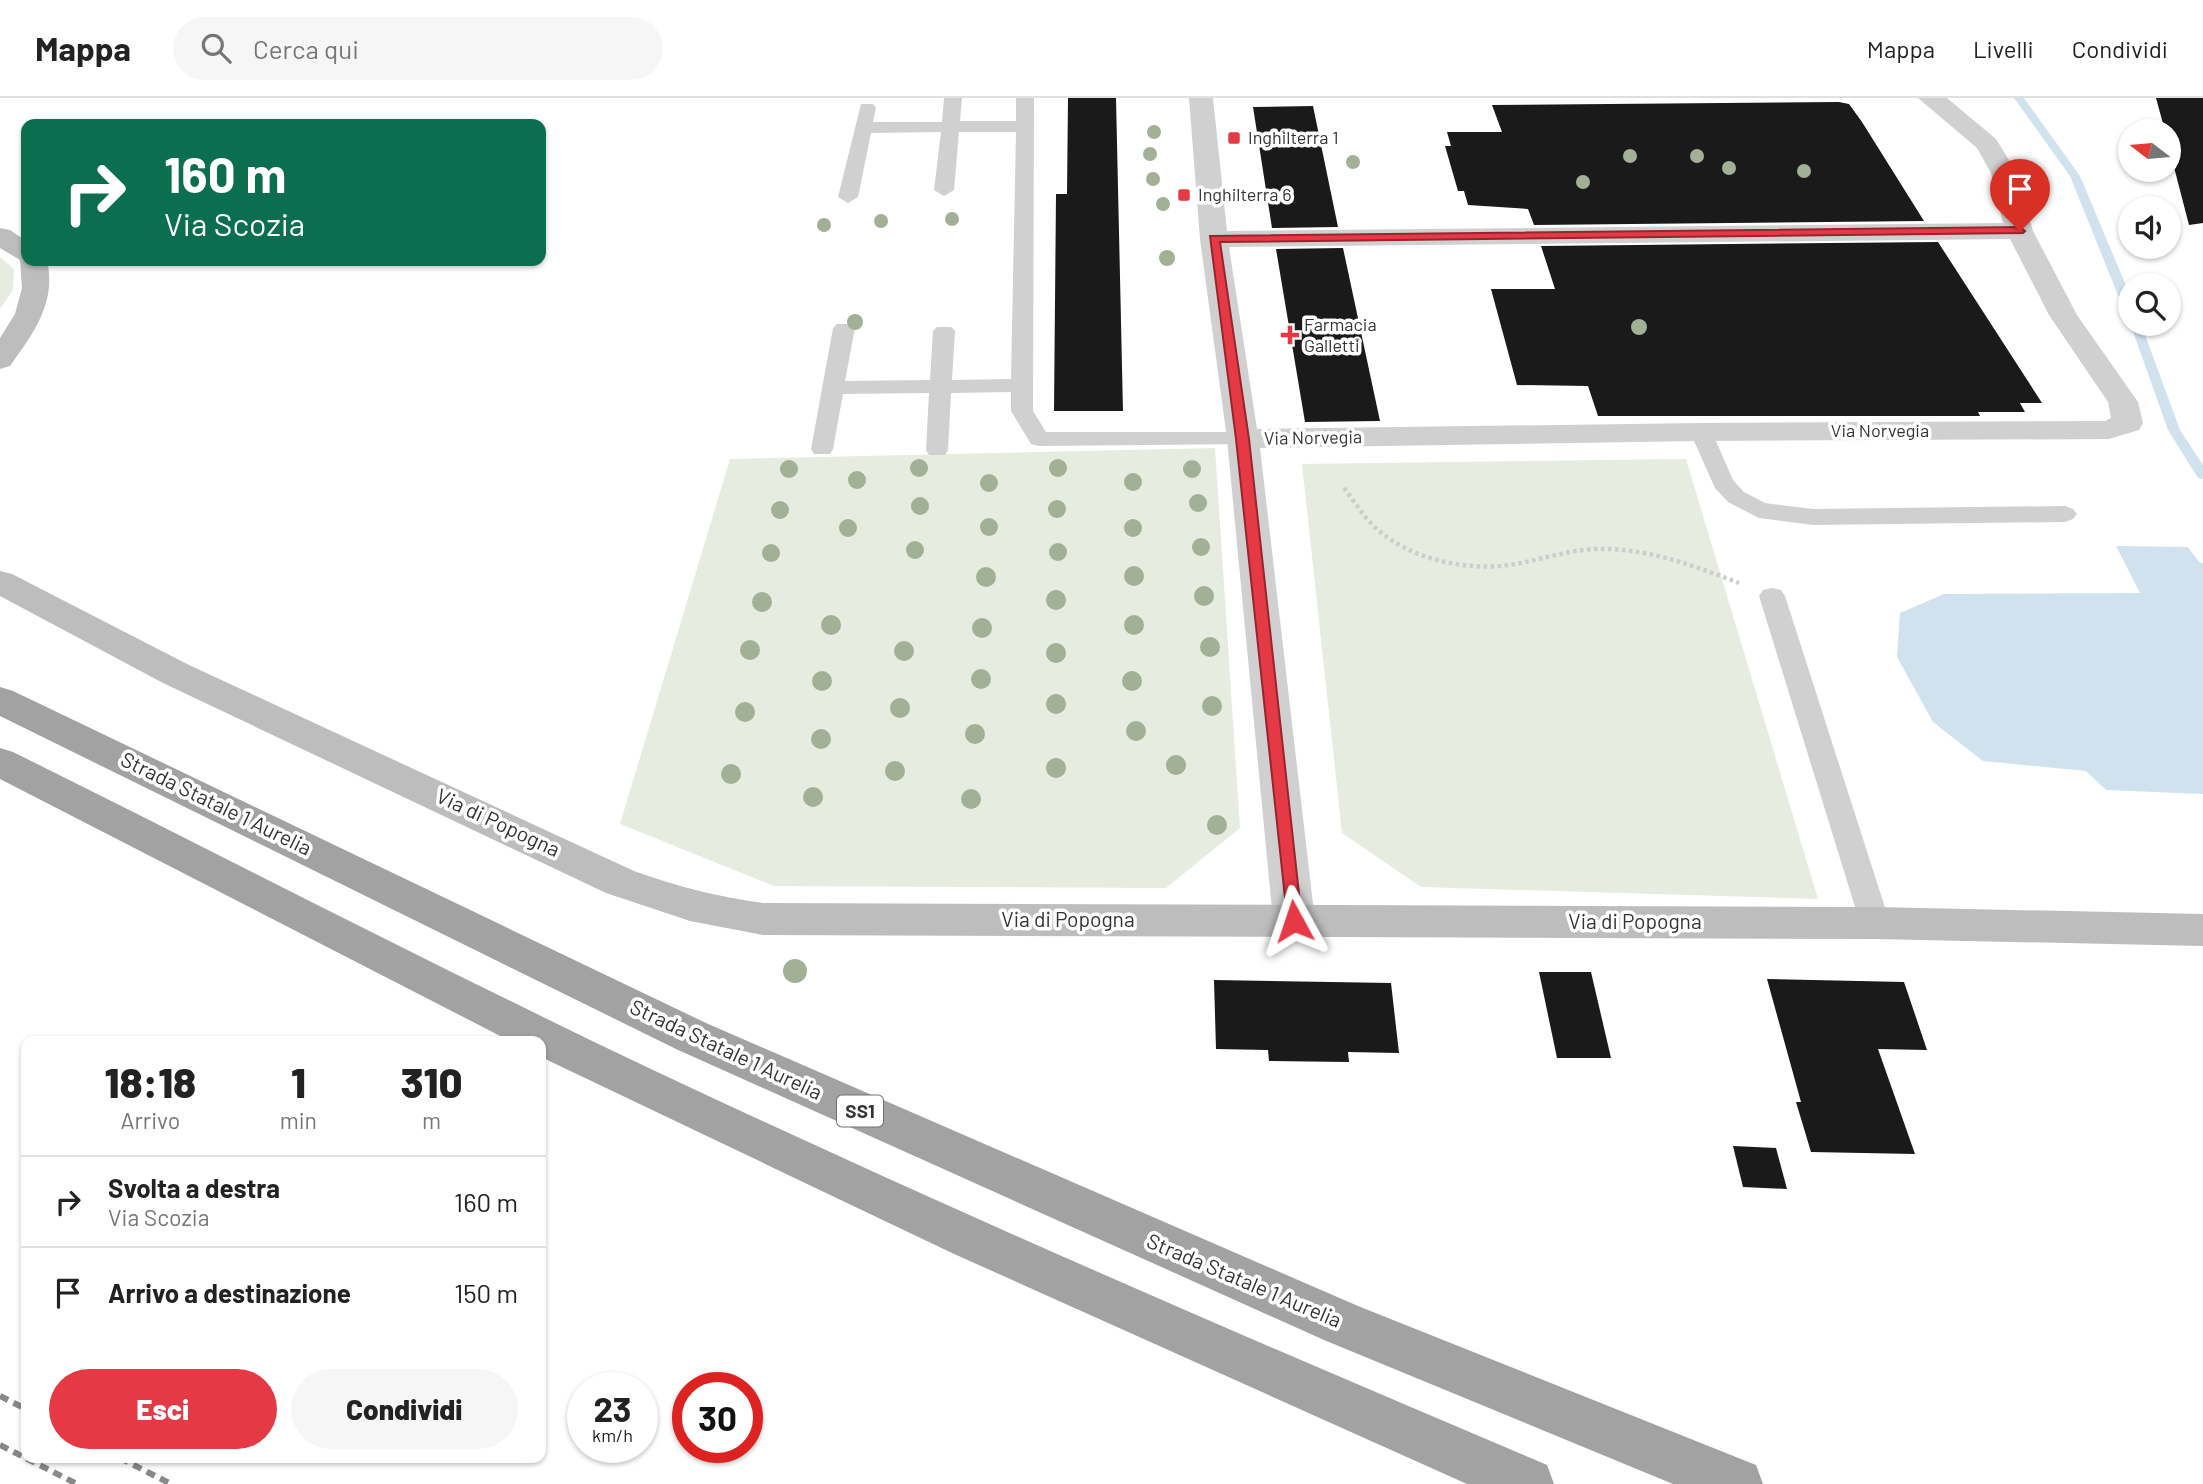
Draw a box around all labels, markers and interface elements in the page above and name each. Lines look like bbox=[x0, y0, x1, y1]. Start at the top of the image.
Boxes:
search box bbox=[173, 17, 663, 80]
text: Mappa bbox=[35, 28, 131, 68]
icon: search bbox=[197, 29, 235, 67]
text: Cerca qui bbox=[253, 33, 359, 64]
text: Mappa bbox=[1867, 34, 1935, 63]
text: Livelli bbox=[1973, 34, 2034, 63]
text: Condividi bbox=[2072, 34, 2168, 63]
north arrow bbox=[2118, 119, 2180, 182]
map controls bbox=[2118, 119, 2181, 336]
place label: Inghilterra 1 bbox=[1248, 126, 1338, 148]
marker: Inghilterra 1 bbox=[1226, 130, 1242, 146]
text: 160 m bbox=[164, 144, 286, 203]
icon: right bbox=[49, 147, 140, 238]
pin bbox=[1990, 159, 2050, 231]
icon: arrive bbox=[2001, 170, 2039, 208]
place label: Inghilterra 6 bbox=[1198, 183, 1291, 205]
marker: Inghilterra 6 bbox=[1176, 187, 1192, 203]
button: sound bbox=[2118, 196, 2181, 259]
text: Via Scozia bbox=[164, 204, 305, 242]
button: search bbox=[2118, 273, 2181, 336]
place label: Farmacia Galletti bbox=[1304, 313, 1377, 356]
marker: Farmacia Galletti bbox=[1282, 327, 1298, 343]
street label: Via Norvegia bbox=[1831, 419, 1929, 441]
street label: Via Norvegia bbox=[1264, 425, 1362, 449]
street label: Strada Statale 1 Aurelia bbox=[117, 746, 316, 860]
street label: Via di Popogna bbox=[433, 782, 564, 861]
position arrow bbox=[1257, 884, 1331, 958]
street label: Via di Popogna bbox=[1001, 906, 1135, 931]
street label: Via di Popogna bbox=[1568, 908, 1702, 933]
street label: Strada Statale 1 Aurelia bbox=[627, 993, 827, 1104]
text: 18:18 bbox=[105, 1056, 196, 1106]
text: 1 bbox=[291, 1056, 306, 1106]
text: 310 bbox=[401, 1056, 462, 1106]
road number: SS1 bbox=[837, 1096, 883, 1126]
text: Arrivo bbox=[121, 1106, 180, 1134]
text: min bbox=[280, 1106, 317, 1134]
text: m bbox=[422, 1106, 441, 1134]
text: Svolta a destra bbox=[108, 1172, 280, 1203]
icon: right bbox=[49, 1183, 87, 1221]
text: 160 m bbox=[454, 1186, 518, 1217]
text: Via Scozia bbox=[108, 1203, 209, 1231]
street label: Strada Statale 1 Aurelia bbox=[1144, 1227, 1346, 1332]
icon: arrive bbox=[49, 1274, 87, 1312]
text: Arrivo a destinazione bbox=[108, 1277, 351, 1308]
text: 150 m bbox=[454, 1277, 518, 1308]
button: Esci bbox=[49, 1369, 277, 1449]
button: Condividi bbox=[291, 1369, 518, 1449]
speed limit sign: 30 bbox=[672, 1372, 763, 1463]
text: 23 bbox=[593, 1387, 632, 1429]
text: km/h bbox=[592, 1424, 633, 1446]

